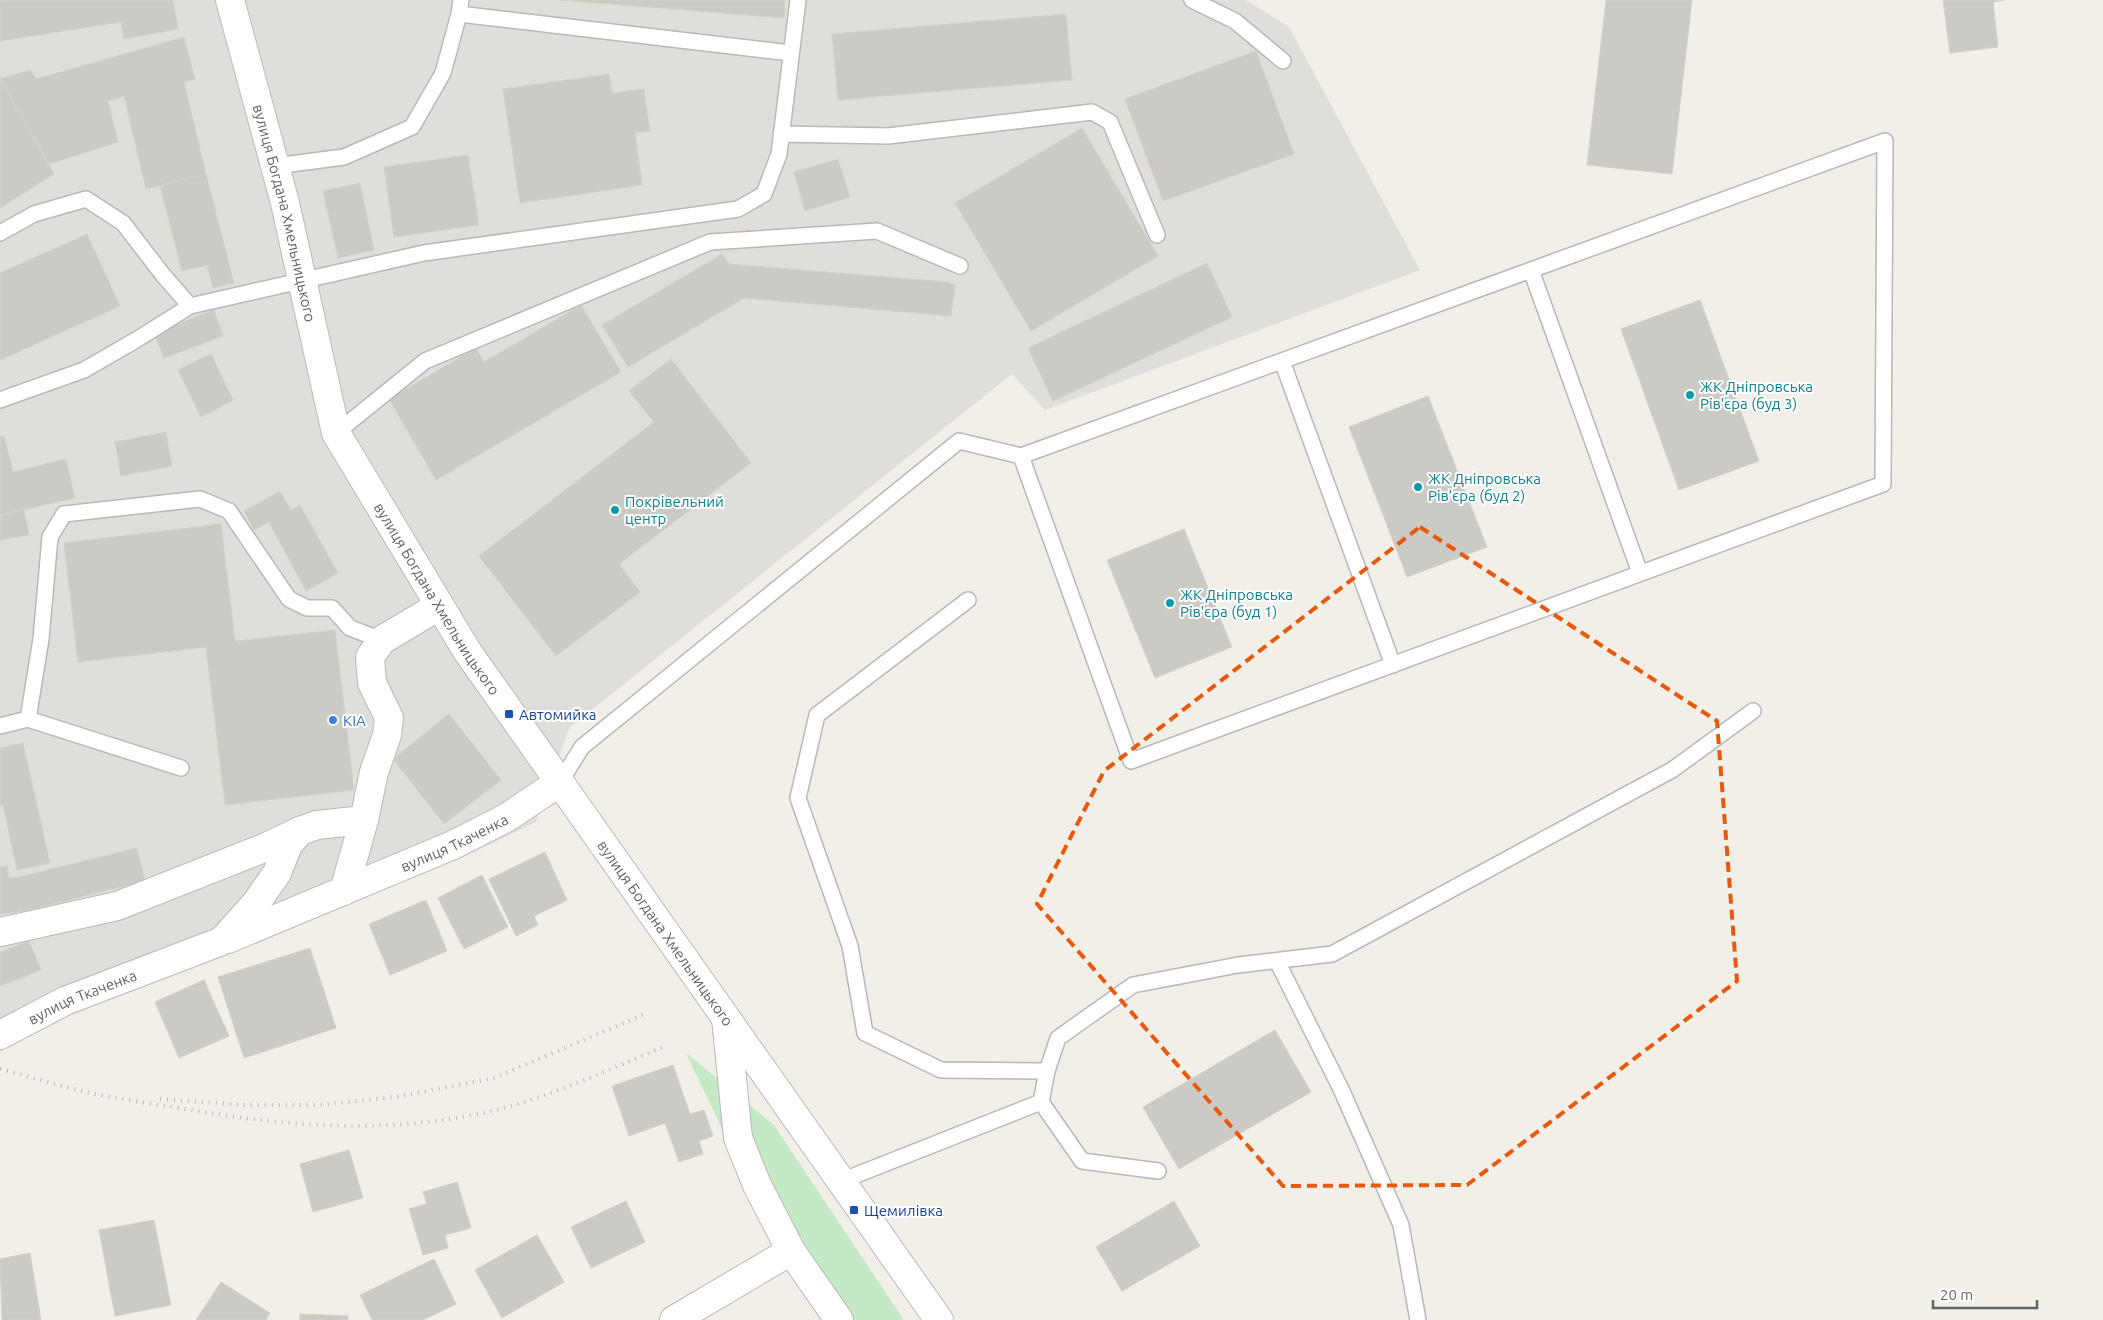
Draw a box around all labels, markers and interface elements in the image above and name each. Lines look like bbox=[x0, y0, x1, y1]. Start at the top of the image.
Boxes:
street label: вулиця Богдана Хмельницького bbox=[250, 102, 320, 323]
place label: ЖК Дніпровська Рів'єра (буд 3) bbox=[1700, 378, 1813, 412]
marker: ЖК Дніпровська Рів'єра (буд 3) bbox=[1684, 389, 1696, 401]
place label: ЖК Дніпровська Рів'єра (буд 2) bbox=[1428, 470, 1541, 504]
marker: ЖК Дніпровська Рів'єра (буд 2) bbox=[1412, 481, 1424, 493]
place label: Покрівельний центр bbox=[625, 493, 724, 527]
street label: вулиця Богдана Хмельницького bbox=[371, 499, 504, 698]
marker: Покрівельний центр bbox=[609, 504, 621, 516]
place label: ЖК Дніпровська Рів'єра (буд 1) bbox=[1180, 586, 1293, 620]
marker: ЖК Дніпровська Рів'єра (буд 1) bbox=[1164, 597, 1176, 609]
place label: Автомийка bbox=[519, 706, 597, 723]
marker: Автомийка bbox=[503, 708, 515, 720]
place label: KIA bbox=[343, 712, 366, 729]
marker: KIA bbox=[327, 714, 339, 726]
street label: вулиця Ткаченка bbox=[398, 810, 511, 874]
street label: вулиця Богдана Хмельницького bbox=[594, 837, 737, 1029]
street label: вулиця Ткаченка bbox=[25, 966, 139, 1027]
place label: Щемилівка bbox=[864, 1202, 943, 1219]
marker: Щемилівка bbox=[848, 1204, 860, 1216]
scale bar bbox=[1933, 1278, 2037, 1310]
text: 20 m bbox=[1940, 1286, 1973, 1303]

